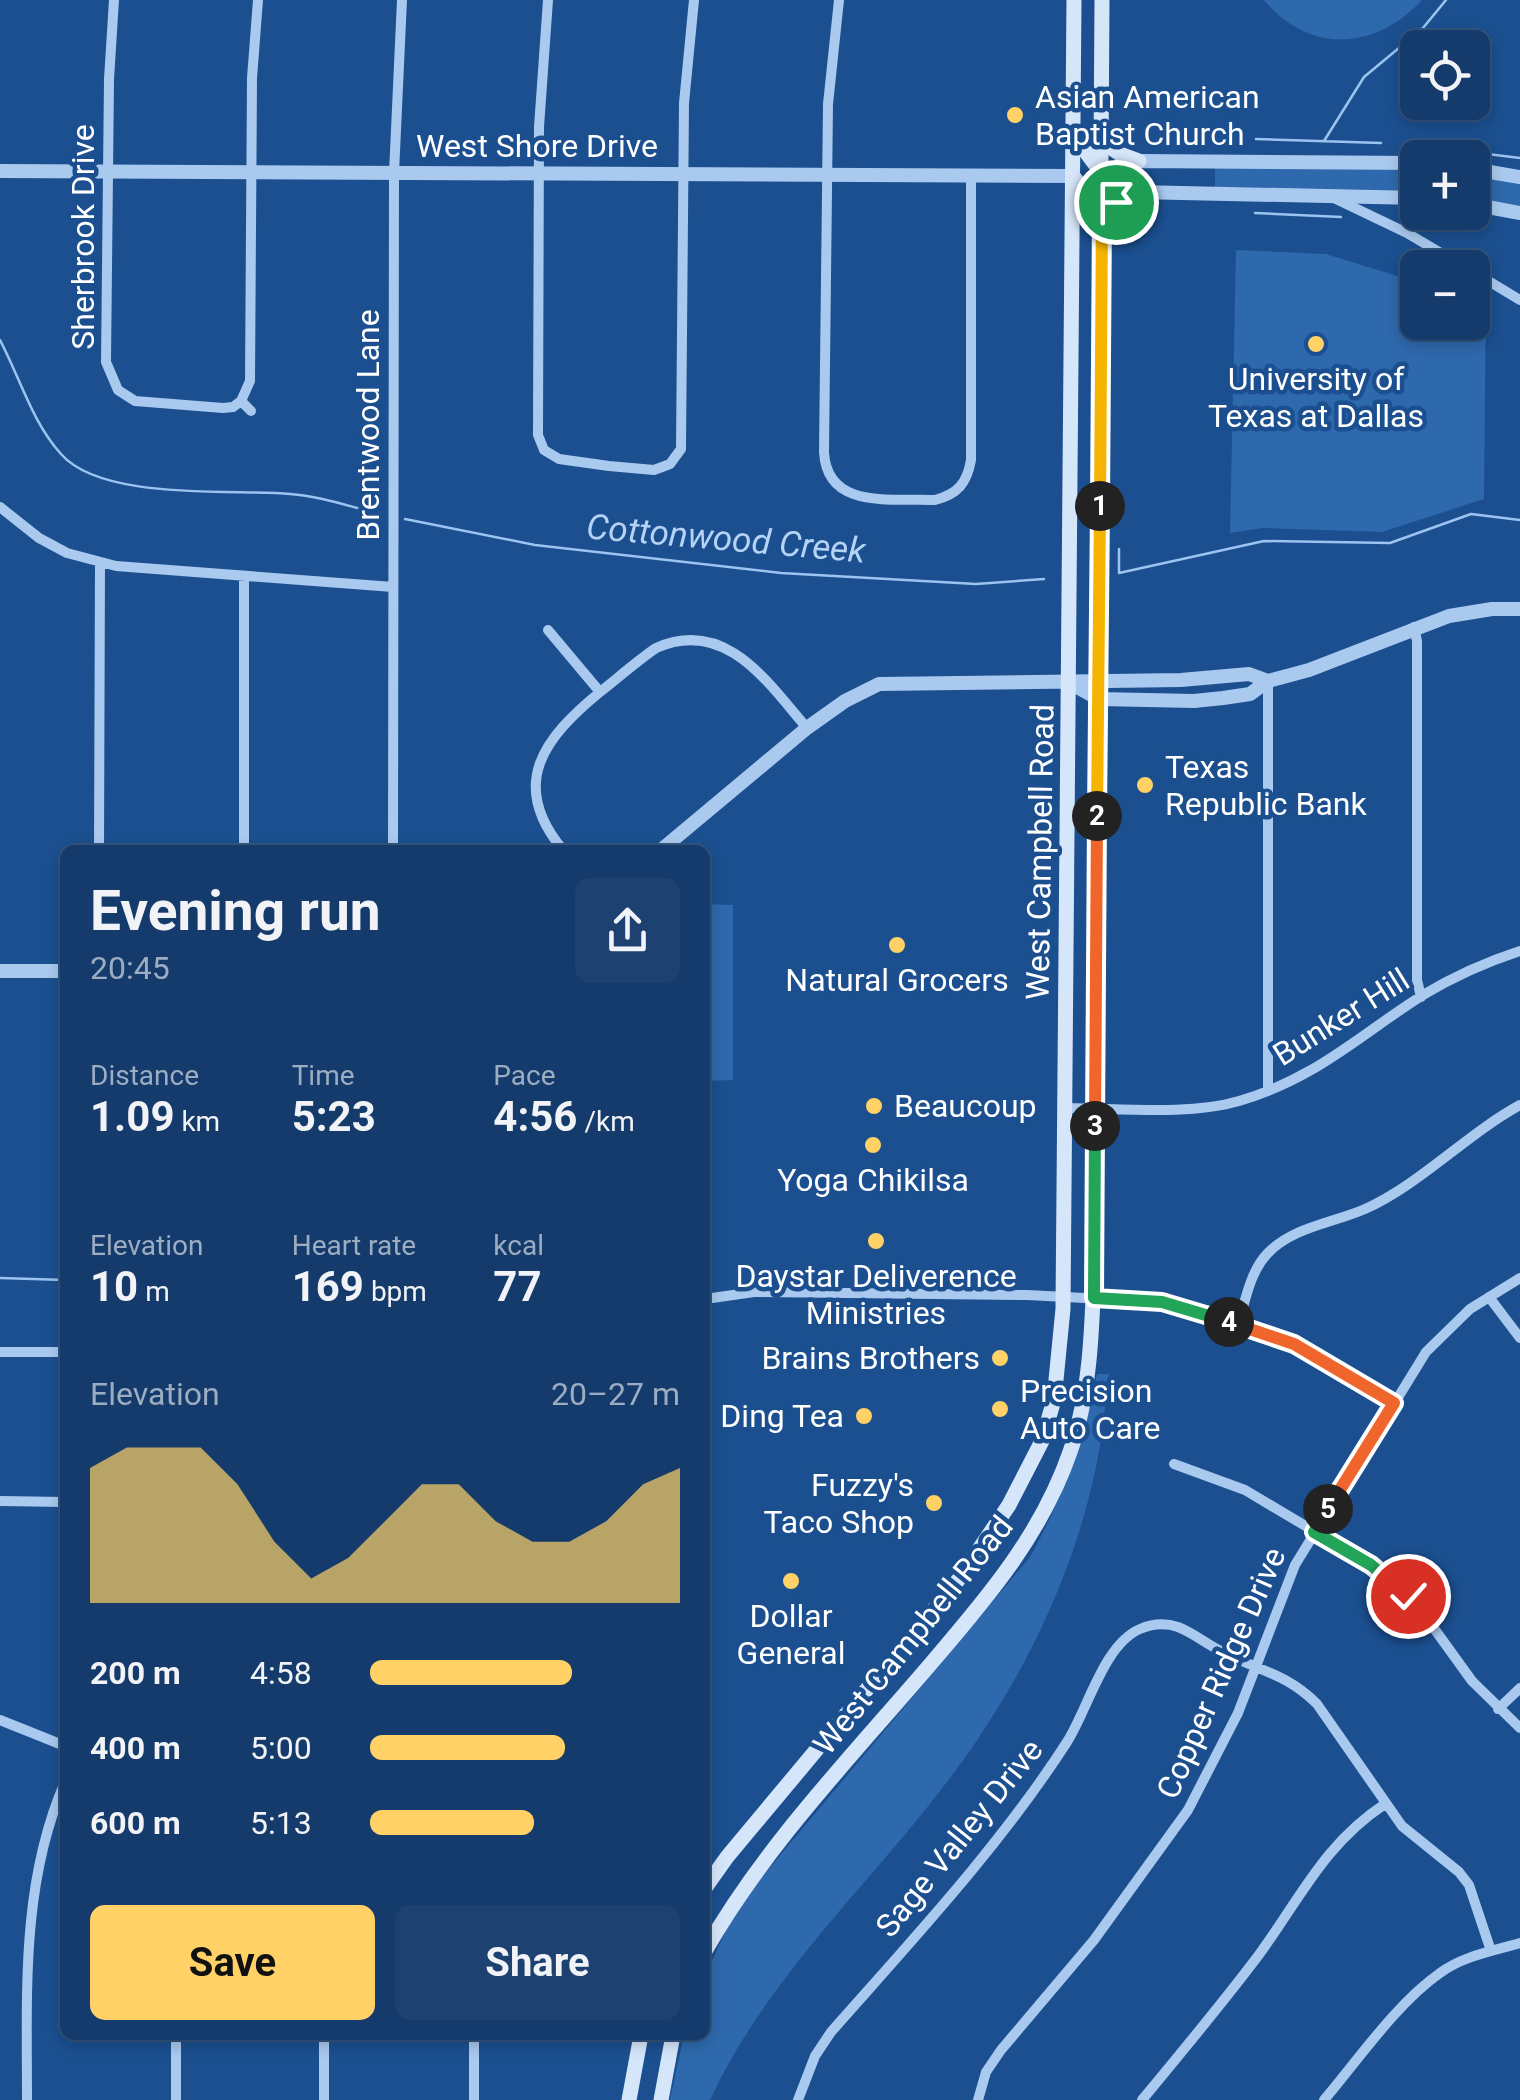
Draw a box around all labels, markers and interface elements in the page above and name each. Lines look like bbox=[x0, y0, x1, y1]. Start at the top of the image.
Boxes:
map controls bbox=[1400, 30, 1490, 340]
button: locate bbox=[1400, 30, 1490, 120]
place label: Asian American Baptist Church bbox=[1035, 78, 1260, 153]
marker: Asian American Baptist Church bbox=[1004, 104, 1026, 126]
street label: Sherbrook Drive bbox=[64, 124, 102, 350]
street label: West Shore Drive bbox=[416, 127, 658, 165]
button: + bbox=[1400, 140, 1490, 230]
pin bbox=[1074, 160, 1159, 245]
icon: arrive bbox=[1089, 175, 1144, 230]
button: − bbox=[1400, 250, 1490, 340]
street label: Brentwood Lane bbox=[349, 309, 387, 541]
marker: University of Texas at Dallas bbox=[1305, 333, 1327, 355]
place label: University of Texas at Dallas bbox=[1208, 360, 1424, 435]
pin: 1 bbox=[1075, 481, 1125, 531]
text: 1 bbox=[1092, 489, 1108, 522]
water label: Cottonwood Creek bbox=[585, 506, 868, 572]
street label: West Campbell Road bbox=[1018, 704, 1062, 1000]
place label: Texas Republic Bank bbox=[1165, 748, 1368, 823]
marker: Texas Republic Bank bbox=[1134, 774, 1156, 796]
pin: 2 bbox=[1072, 791, 1122, 841]
text: 2 bbox=[1089, 799, 1105, 832]
button: share bbox=[575, 878, 680, 983]
text: Evening run bbox=[90, 879, 381, 943]
marker: Natural Grocers bbox=[886, 934, 908, 956]
text: 20:45 bbox=[90, 949, 170, 987]
street label: Bunker Hill bbox=[1266, 960, 1416, 1074]
place label: Natural Grocers bbox=[785, 961, 1009, 999]
text: Distance bbox=[90, 1059, 199, 1092]
text: Time bbox=[292, 1059, 355, 1092]
text: Pace bbox=[493, 1059, 556, 1092]
place label: Beaucoup bbox=[894, 1087, 1037, 1125]
text: 1.09 bbox=[90, 1092, 174, 1141]
text: 5:23 bbox=[292, 1092, 376, 1141]
text: 4:56 bbox=[493, 1092, 577, 1141]
marker: Beaucoup bbox=[863, 1095, 885, 1117]
pin: 3 bbox=[1070, 1101, 1120, 1151]
text: km bbox=[174, 1105, 220, 1138]
text: /km bbox=[577, 1105, 635, 1138]
text: 3 bbox=[1087, 1109, 1103, 1142]
marker: Yoga Chikilsa bbox=[862, 1134, 884, 1156]
place label: Yoga Chikilsa bbox=[777, 1161, 969, 1199]
text: Elevation bbox=[90, 1229, 203, 1262]
text: Heart rate bbox=[292, 1229, 416, 1262]
text: kcal bbox=[493, 1229, 544, 1262]
marker: Daystar Deliverence Ministries bbox=[865, 1230, 887, 1252]
place label: Daystar Deliverence Ministries bbox=[735, 1257, 1017, 1332]
text: 10 bbox=[90, 1262, 138, 1311]
text: 169 bbox=[292, 1262, 364, 1311]
text: 77 bbox=[493, 1262, 542, 1311]
text: m bbox=[138, 1275, 170, 1308]
text: bpm bbox=[364, 1275, 427, 1308]
pin: 4 bbox=[1204, 1297, 1254, 1347]
text: 4 bbox=[1221, 1305, 1237, 1338]
place label: Brains Brothers bbox=[761, 1339, 980, 1377]
marker: Brains Brothers bbox=[989, 1347, 1011, 1369]
place label: Precision Auto Care bbox=[1020, 1372, 1160, 1447]
text: Elevation bbox=[90, 1375, 220, 1413]
text: 20–27 m bbox=[551, 1375, 680, 1413]
place label: Ding Tea bbox=[720, 1397, 844, 1435]
marker: Precision Auto Care bbox=[989, 1398, 1011, 1420]
marker: Ding Tea bbox=[853, 1405, 875, 1427]
place label: Fuzzy's Taco Shop bbox=[763, 1466, 914, 1541]
pin: 5 bbox=[1303, 1484, 1353, 1534]
marker: Fuzzy's Taco Shop bbox=[923, 1492, 945, 1514]
text: 5 bbox=[1320, 1492, 1336, 1525]
street label: West Campbell Road bbox=[805, 1508, 1021, 1762]
street label: Copper Ridge Drive bbox=[1149, 1541, 1293, 1805]
pin bbox=[1366, 1554, 1451, 1639]
icon: check bbox=[1381, 1569, 1436, 1624]
marker: Dollar General bbox=[780, 1570, 802, 1592]
place label: Dollar General bbox=[737, 1597, 845, 1672]
text: 200 m bbox=[90, 1654, 181, 1692]
text: 4:58 bbox=[250, 1654, 312, 1692]
text: 400 m bbox=[90, 1729, 181, 1767]
text: 5:00 bbox=[250, 1729, 312, 1767]
street label: Sage Valley Drive bbox=[868, 1731, 1050, 1945]
text: 600 m bbox=[90, 1804, 181, 1842]
text: 5:13 bbox=[250, 1804, 312, 1842]
button: Save bbox=[90, 1905, 375, 2020]
button: Share bbox=[395, 1905, 680, 2020]

